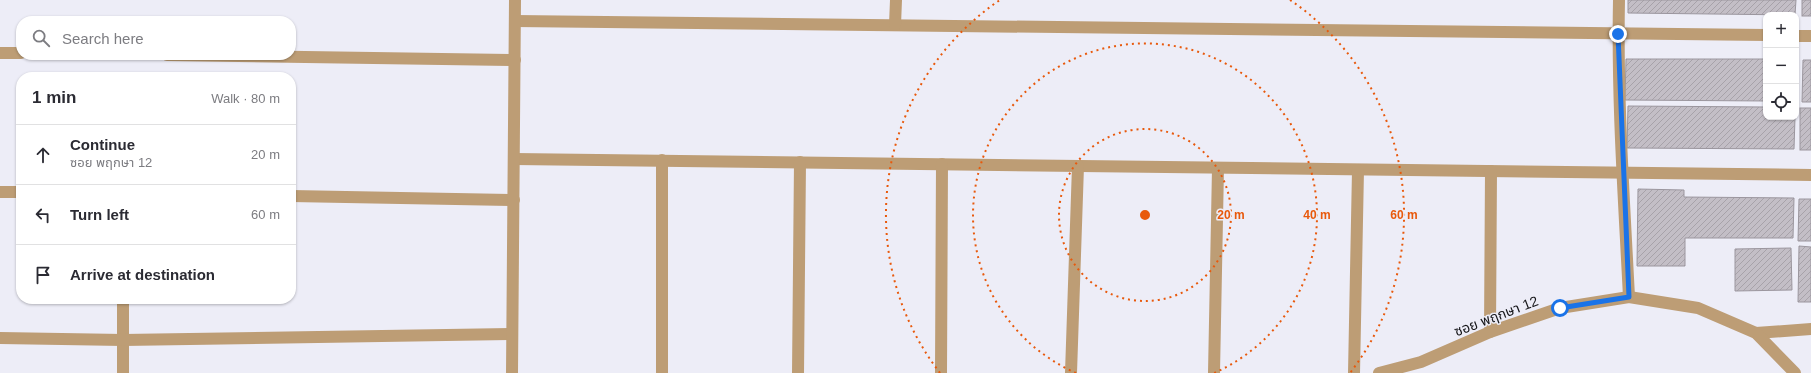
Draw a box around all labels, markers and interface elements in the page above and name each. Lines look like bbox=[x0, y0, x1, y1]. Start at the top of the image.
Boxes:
map controls bbox=[1763, 12, 1799, 120]
button: + bbox=[1763, 12, 1799, 48]
search box bbox=[16, 16, 296, 60]
route end bbox=[1609, 25, 1627, 43]
icon: search bbox=[30, 27, 52, 49]
text: Search here bbox=[62, 30, 144, 47]
button: − bbox=[1763, 48, 1799, 84]
button: locate bbox=[1763, 84, 1799, 120]
text: 1 min bbox=[32, 88, 76, 107]
text: Walk · 80 m bbox=[211, 91, 280, 106]
text: Continue bbox=[70, 136, 135, 153]
icon: ahead bbox=[32, 144, 54, 166]
text: 20 m bbox=[251, 147, 280, 162]
text: ซอย พฤกษา 12 bbox=[70, 155, 152, 170]
icon: left bbox=[32, 204, 54, 226]
text: Turn left bbox=[70, 206, 129, 223]
text: 60 m bbox=[251, 207, 280, 222]
centre of rings bbox=[1138, 208, 1152, 222]
text: 20 m bbox=[1217, 208, 1245, 222]
text: 40 m bbox=[1303, 208, 1331, 222]
text: 60 m bbox=[1390, 208, 1418, 222]
icon: arrive bbox=[32, 264, 54, 286]
text: Arrive at destination bbox=[70, 266, 215, 283]
street label: ซอย พฤกษา 12 bbox=[1452, 293, 1540, 339]
route start bbox=[1551, 299, 1569, 317]

